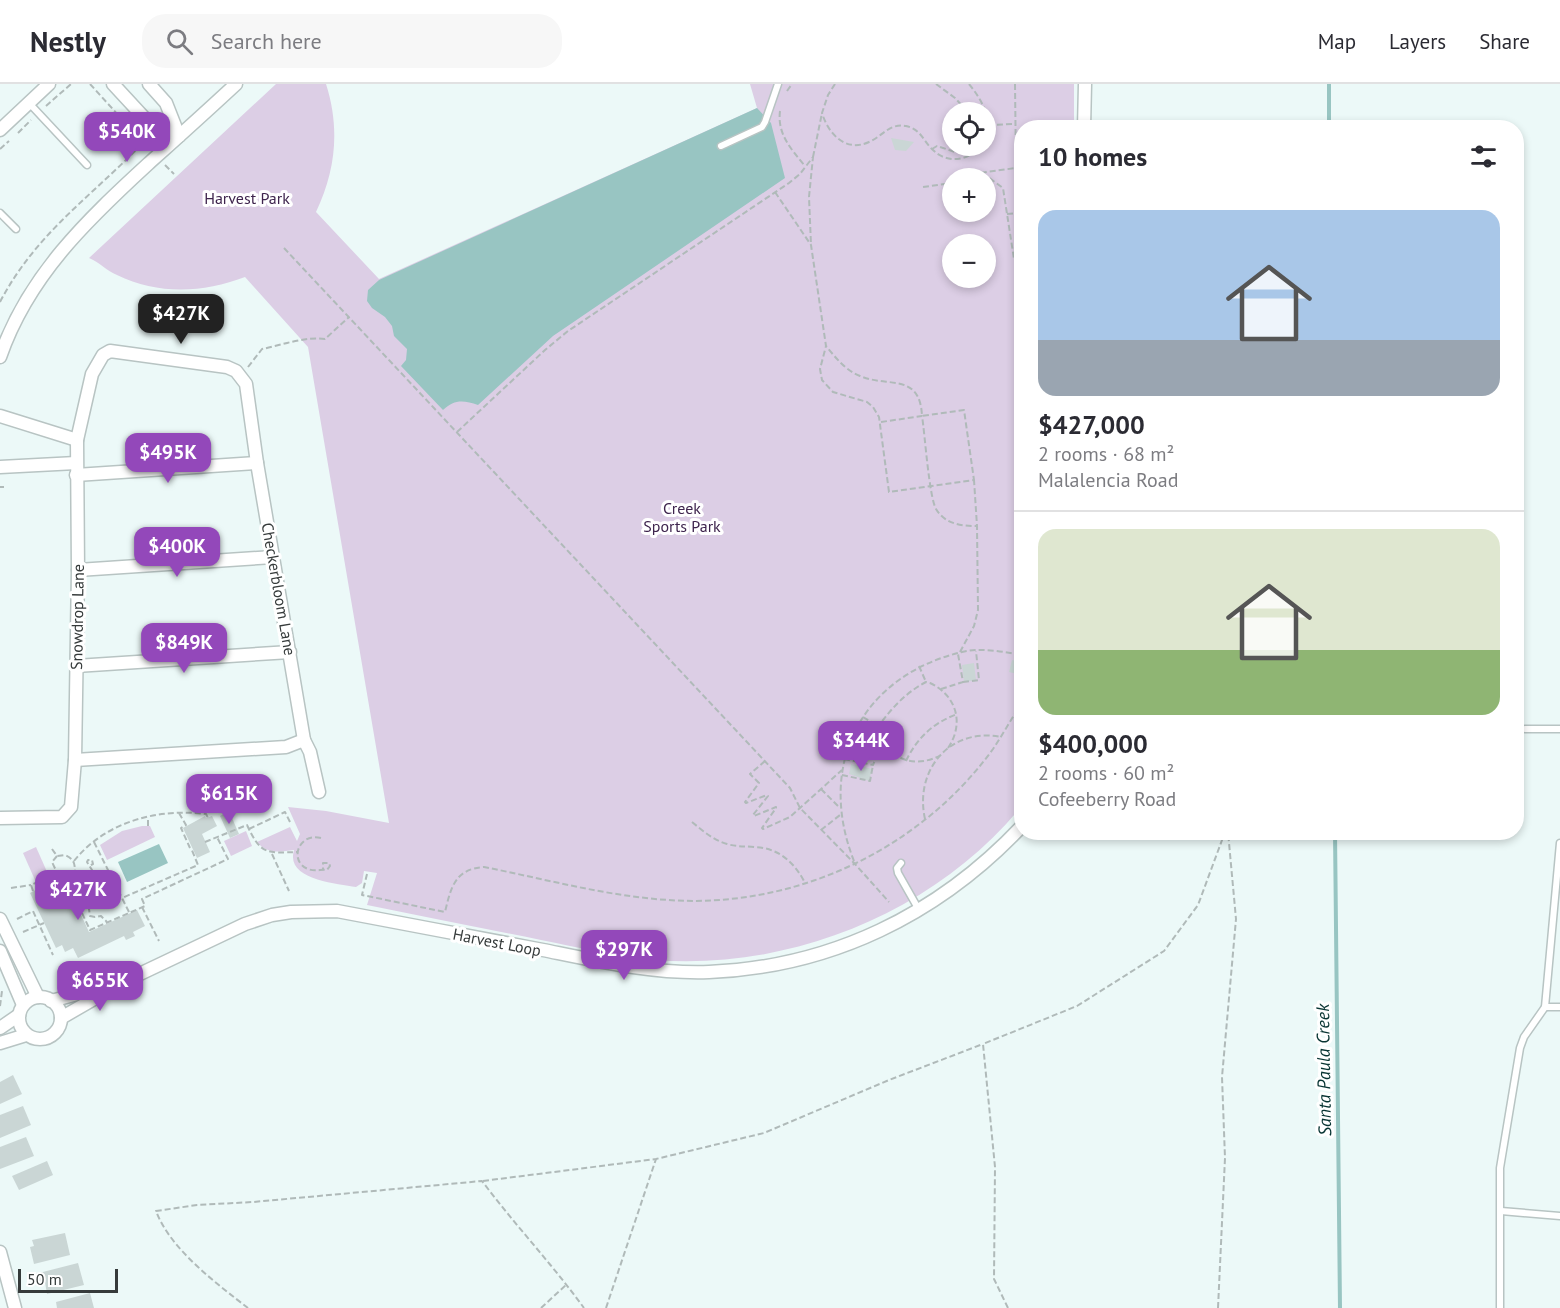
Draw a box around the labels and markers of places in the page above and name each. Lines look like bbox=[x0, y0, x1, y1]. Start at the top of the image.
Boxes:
pin: $540K bbox=[85, 112, 169, 163]
pin: $427K bbox=[139, 294, 223, 345]
pin: $495K bbox=[126, 433, 210, 484]
pin: $400K bbox=[135, 527, 219, 578]
pin: $849K bbox=[142, 623, 226, 674]
pin: $344K bbox=[819, 721, 903, 772]
pin: $615K bbox=[187, 774, 271, 825]
pin: $427K bbox=[36, 870, 120, 921]
pin: $297K bbox=[582, 930, 666, 981]
pin: $655K bbox=[58, 961, 142, 1012]

